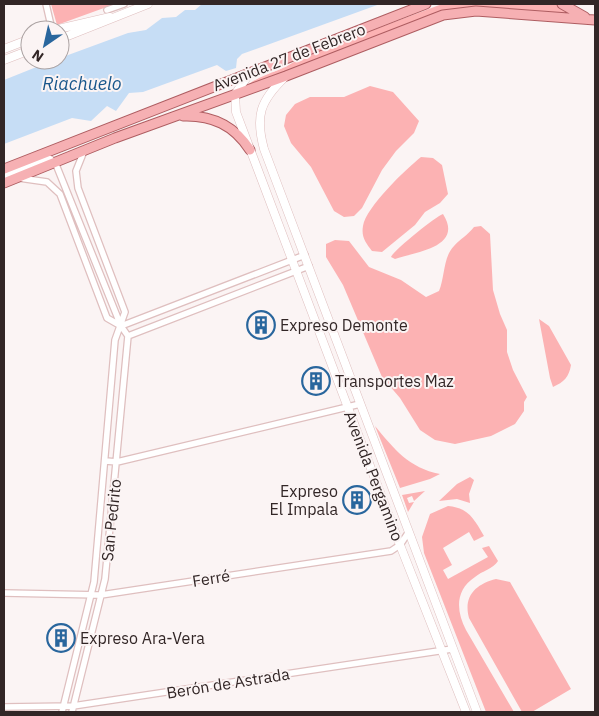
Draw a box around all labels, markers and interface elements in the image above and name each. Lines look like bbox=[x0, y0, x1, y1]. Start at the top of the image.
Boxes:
street label: Avenida 27 de Febrero bbox=[210, 19, 368, 95]
north arrow bbox=[20, 20, 70, 70]
text: N bbox=[28, 45, 47, 66]
water label: Riachuelo bbox=[42, 72, 122, 95]
building icon: Expreso Demonte bbox=[246, 310, 276, 340]
place label: Expreso Demonte bbox=[280, 315, 408, 335]
building icon: Transportes Maz bbox=[301, 366, 331, 396]
place label: Transportes Maz bbox=[335, 371, 454, 391]
street label: Avenida Pergamino bbox=[340, 408, 408, 544]
street label: San Pedrito bbox=[97, 478, 125, 562]
place label: Expreso El Impala bbox=[269, 481, 338, 519]
building icon: Expreso El Impala bbox=[342, 485, 372, 515]
street label: Ferré bbox=[191, 565, 231, 591]
building icon: Expreso Ara-Vera bbox=[46, 623, 76, 653]
place label: Expreso Ara-Vera bbox=[80, 628, 205, 648]
street label: Berón de Astrada bbox=[165, 663, 291, 703]

